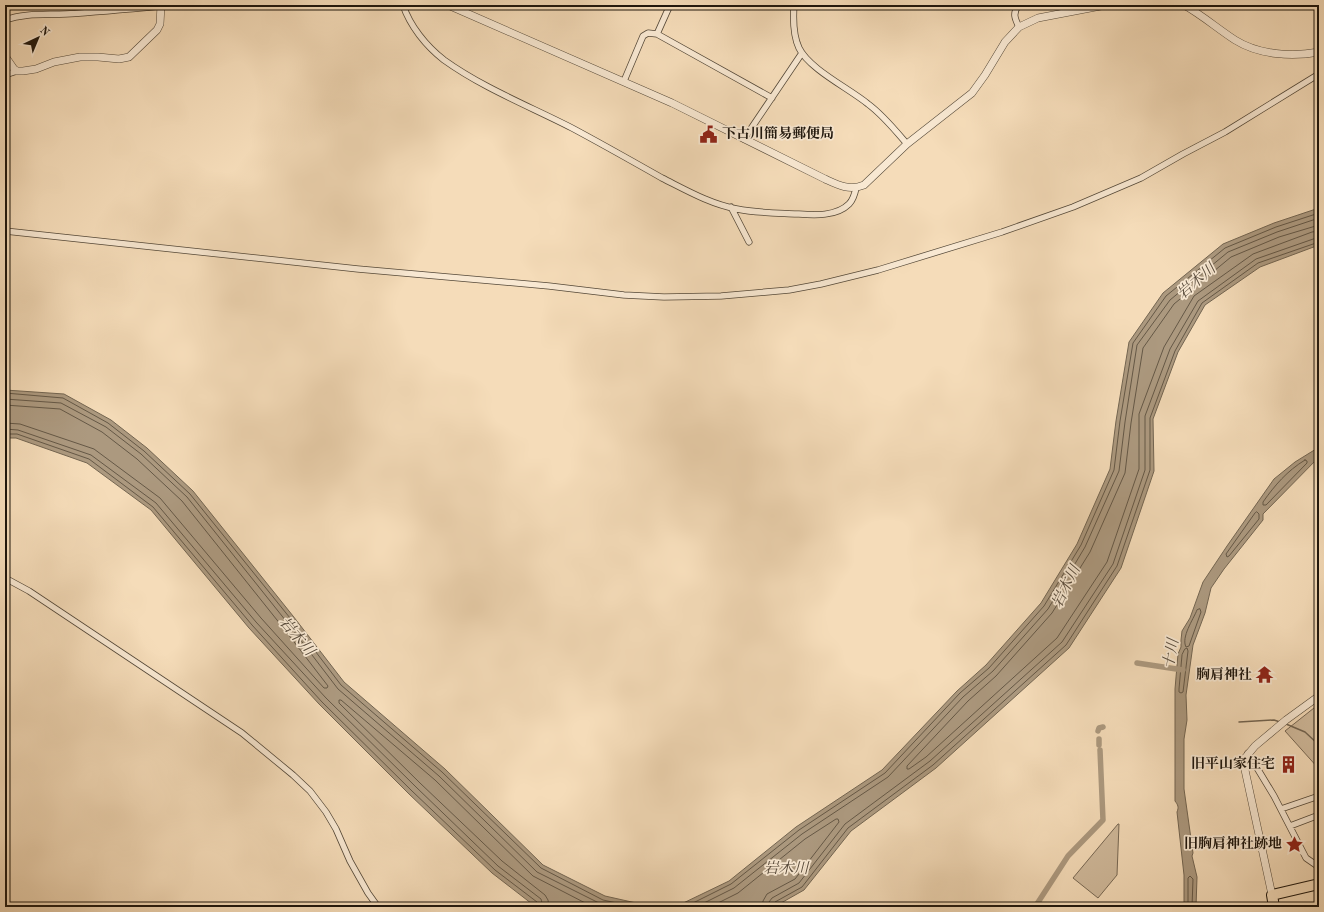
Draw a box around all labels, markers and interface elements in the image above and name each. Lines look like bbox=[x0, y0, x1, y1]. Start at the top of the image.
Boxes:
north arrow bbox=[18, 18, 58, 58]
text: N bbox=[37, 25, 51, 39]
public building icon: 下古川簡易郵便局 bbox=[699, 124, 719, 144]
place label: 下古川簡易郵便局 bbox=[722, 126, 834, 141]
water label: 岩木川 bbox=[1174, 259, 1220, 302]
water label: 岩木川 bbox=[1049, 561, 1084, 611]
water label: 岩木川 bbox=[276, 614, 319, 661]
water label: 十川 bbox=[1160, 636, 1182, 670]
temple icon: 胸肩神社 bbox=[1255, 665, 1275, 685]
place label: 胸肩神社 bbox=[1196, 666, 1252, 682]
building icon: 旧平山家住宅 bbox=[1278, 754, 1298, 774]
place label: 旧平山家住宅 bbox=[1191, 756, 1275, 771]
place icon: 旧胸肩神社跡地 bbox=[1285, 834, 1305, 854]
place label: 旧胸肩神社跡地 bbox=[1184, 835, 1282, 851]
water label: 岩木川 bbox=[763, 860, 810, 877]

